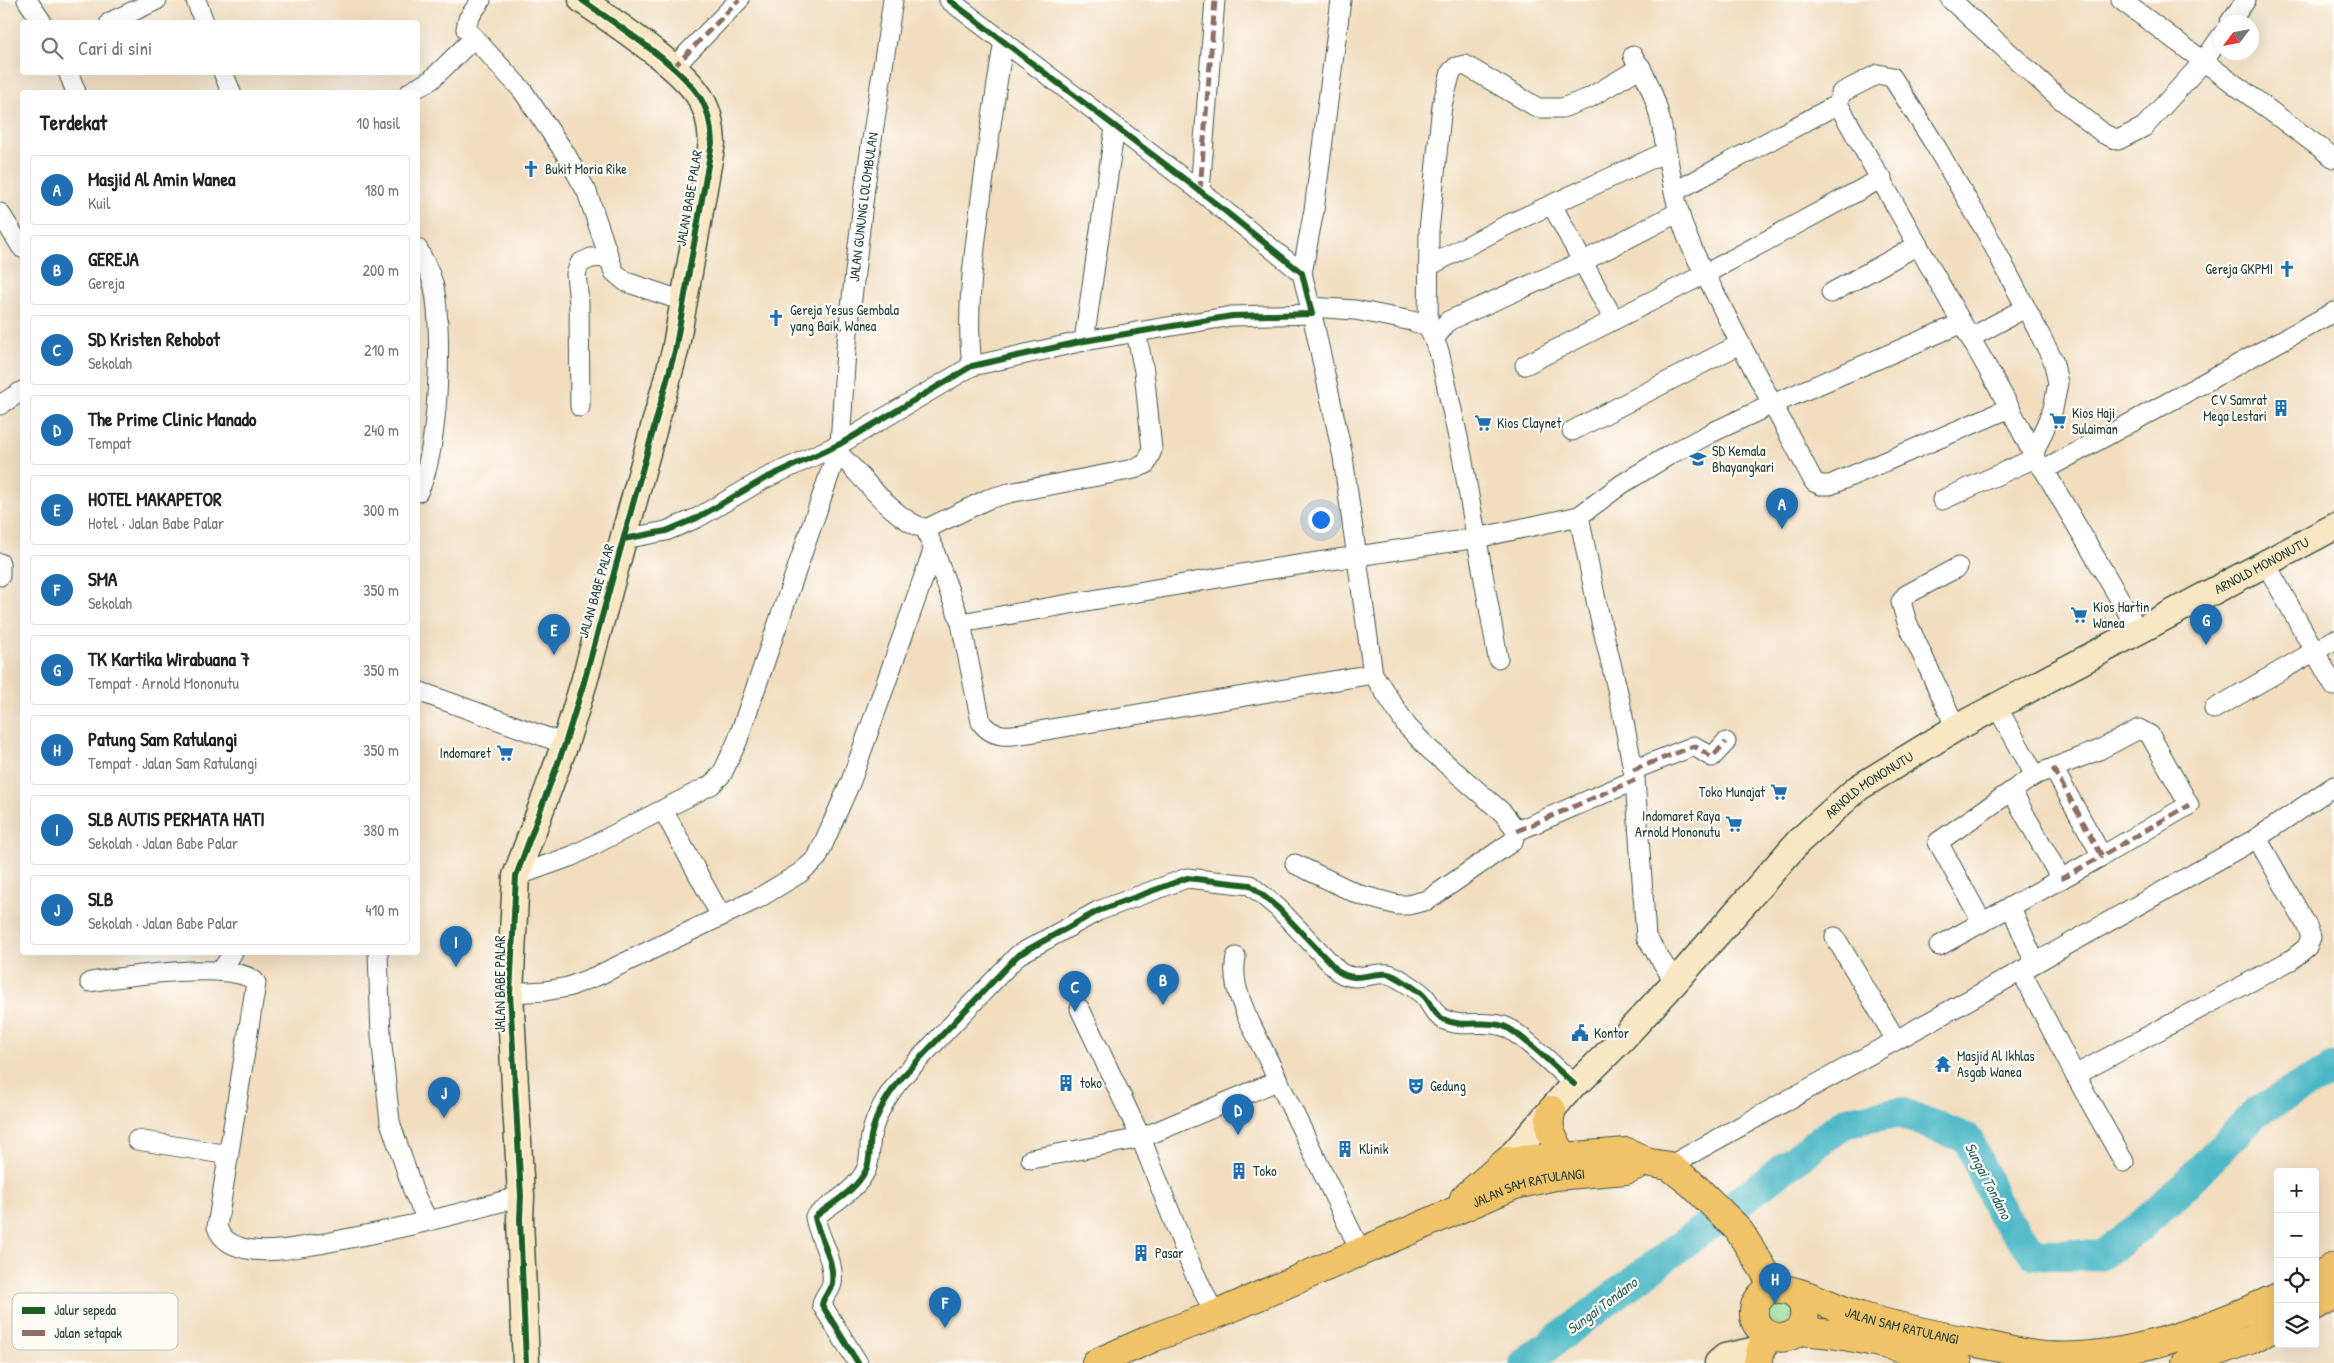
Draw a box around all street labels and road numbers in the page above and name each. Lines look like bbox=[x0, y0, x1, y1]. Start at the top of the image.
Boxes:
street label: JALAN GUNUNG LOLOMBULAN bbox=[844, 131, 882, 283]
street label: JALAN BABE PALAR bbox=[671, 148, 706, 247]
street label: ARNOLD MONONUTU bbox=[2211, 532, 2312, 598]
street label: JALAN BABE PALAR bbox=[573, 542, 618, 640]
street label: ARNOLD MONONUTU bbox=[1821, 746, 1917, 822]
street label: JALAN BABE PALAR bbox=[490, 935, 509, 1033]
street label: JALAN SAM RATULANGI bbox=[1469, 1164, 1586, 1211]
street label: JALAN SAM RATULANGI bbox=[1843, 1302, 1961, 1348]

